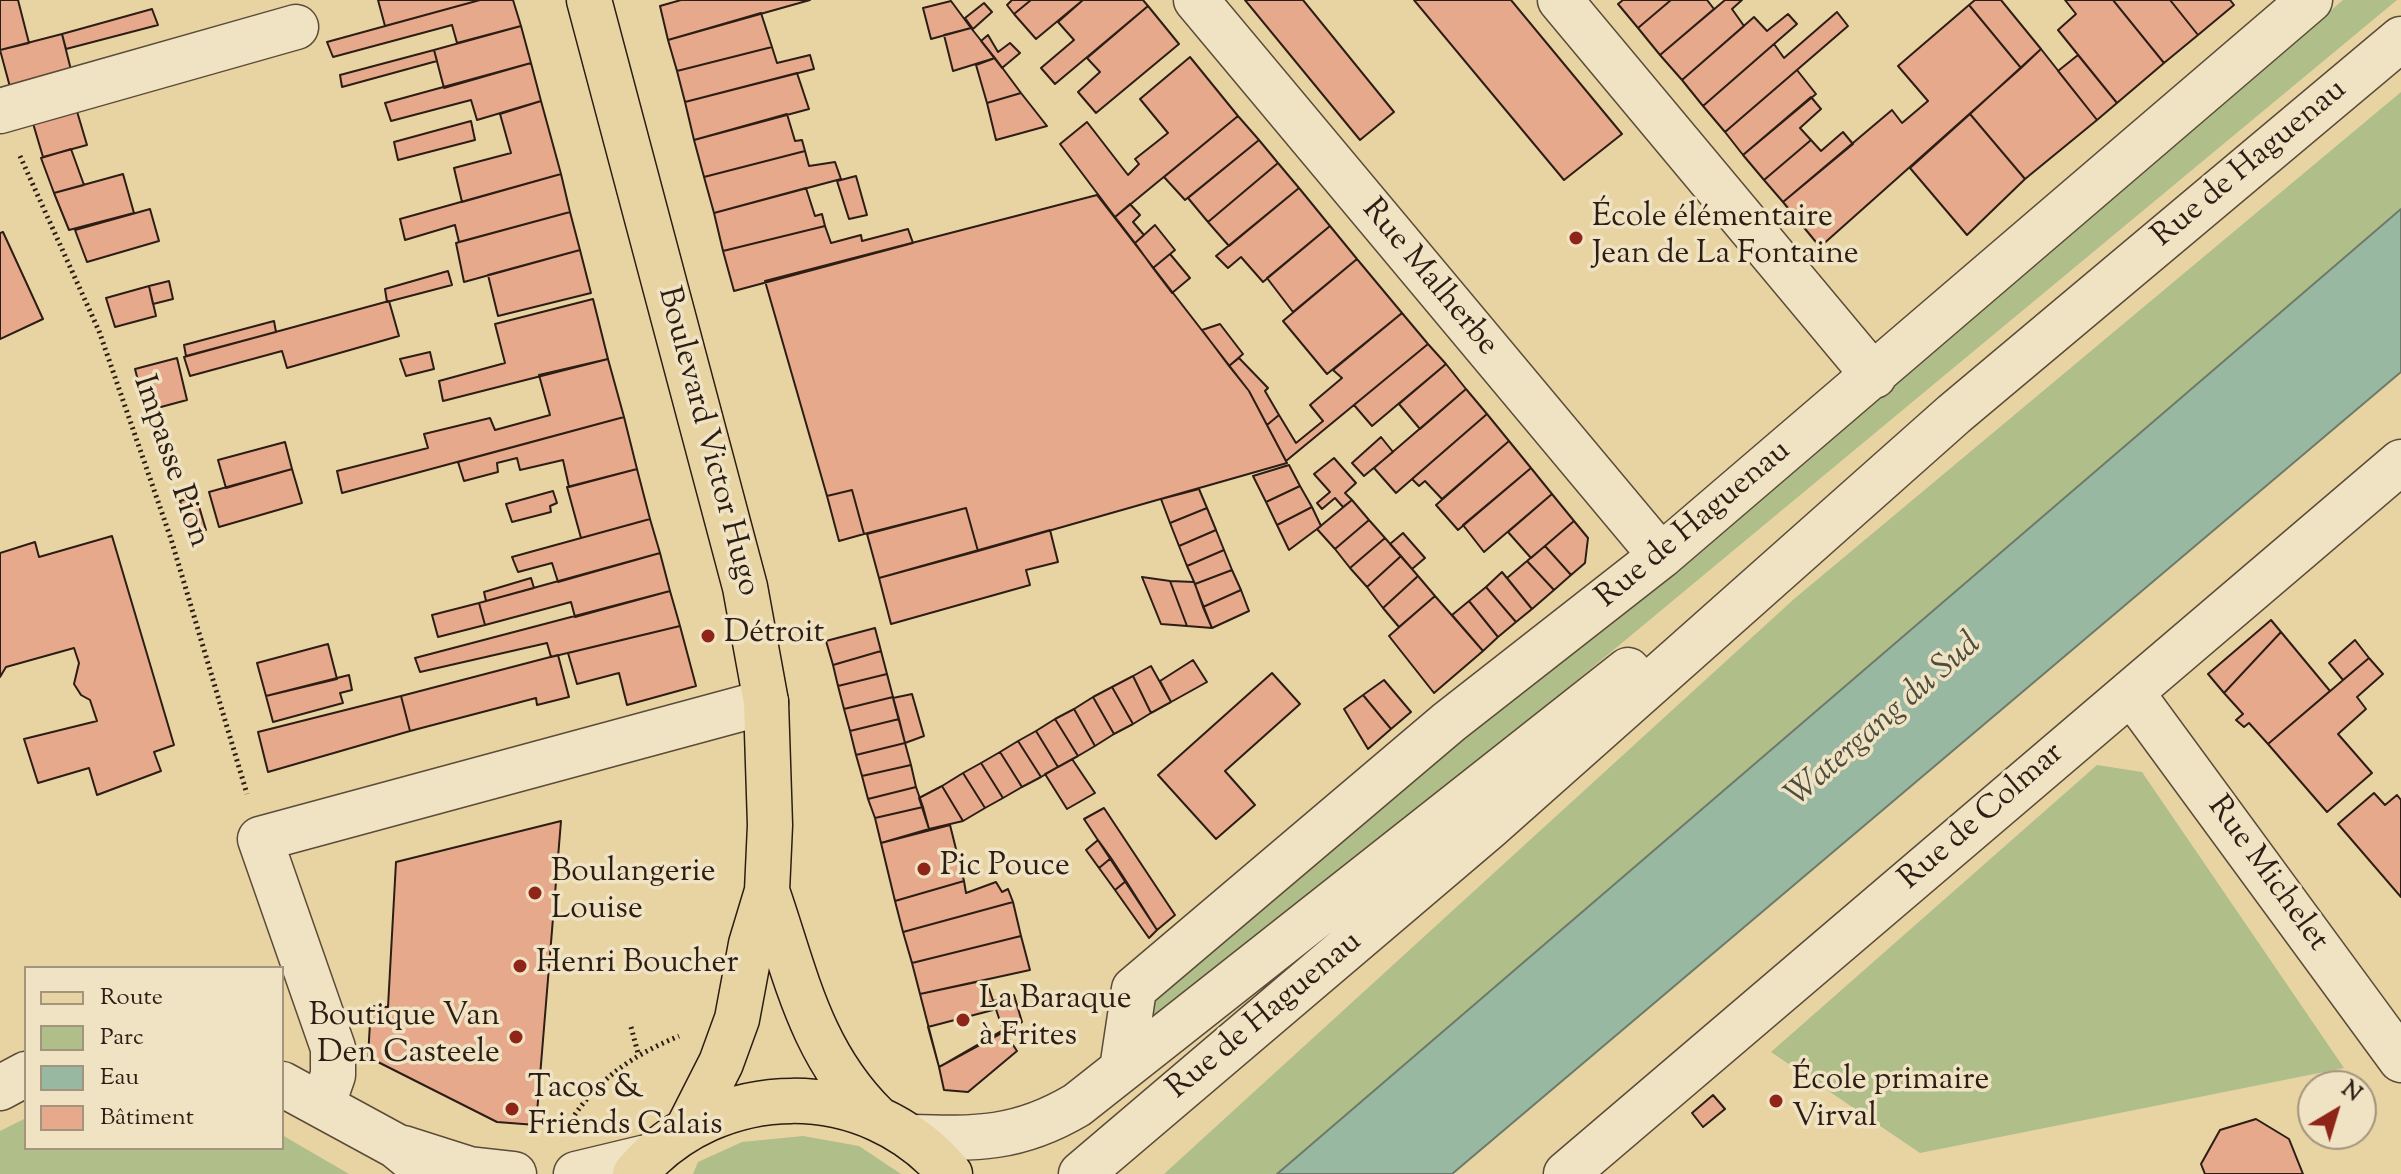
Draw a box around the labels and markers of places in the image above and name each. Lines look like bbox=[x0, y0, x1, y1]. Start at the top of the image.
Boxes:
place label: École élémentaire Jean de La Fontaine bbox=[1592, 201, 1859, 276]
marker: École élémentaire Jean de La Fontaine bbox=[1567, 229, 1585, 247]
place label: Détroit bbox=[724, 617, 824, 655]
marker: Détroit bbox=[699, 627, 717, 645]
place label: Pic Pouce bbox=[940, 850, 1070, 888]
place label: Boulangerie Louise bbox=[551, 856, 716, 931]
marker: Pic Pouce bbox=[915, 860, 933, 878]
marker: Boulangerie Louise bbox=[526, 884, 544, 902]
place label: Henri Boucher bbox=[536, 947, 738, 985]
marker: Henri Boucher bbox=[511, 957, 529, 975]
place label: La Baraque à Frites bbox=[979, 983, 1132, 1058]
place label: Boutique Van Den Casteele bbox=[309, 1000, 500, 1075]
marker: La Baraque à Frites bbox=[954, 1011, 972, 1029]
marker: Boutique Van Den Casteele bbox=[507, 1028, 525, 1046]
place label: École primaire Virval bbox=[1792, 1064, 1989, 1139]
place label: Tacos & Friends Calais bbox=[528, 1072, 723, 1147]
marker: École primaire Virval bbox=[1767, 1092, 1785, 1110]
marker: Tacos & Friends Calais bbox=[503, 1100, 521, 1118]

